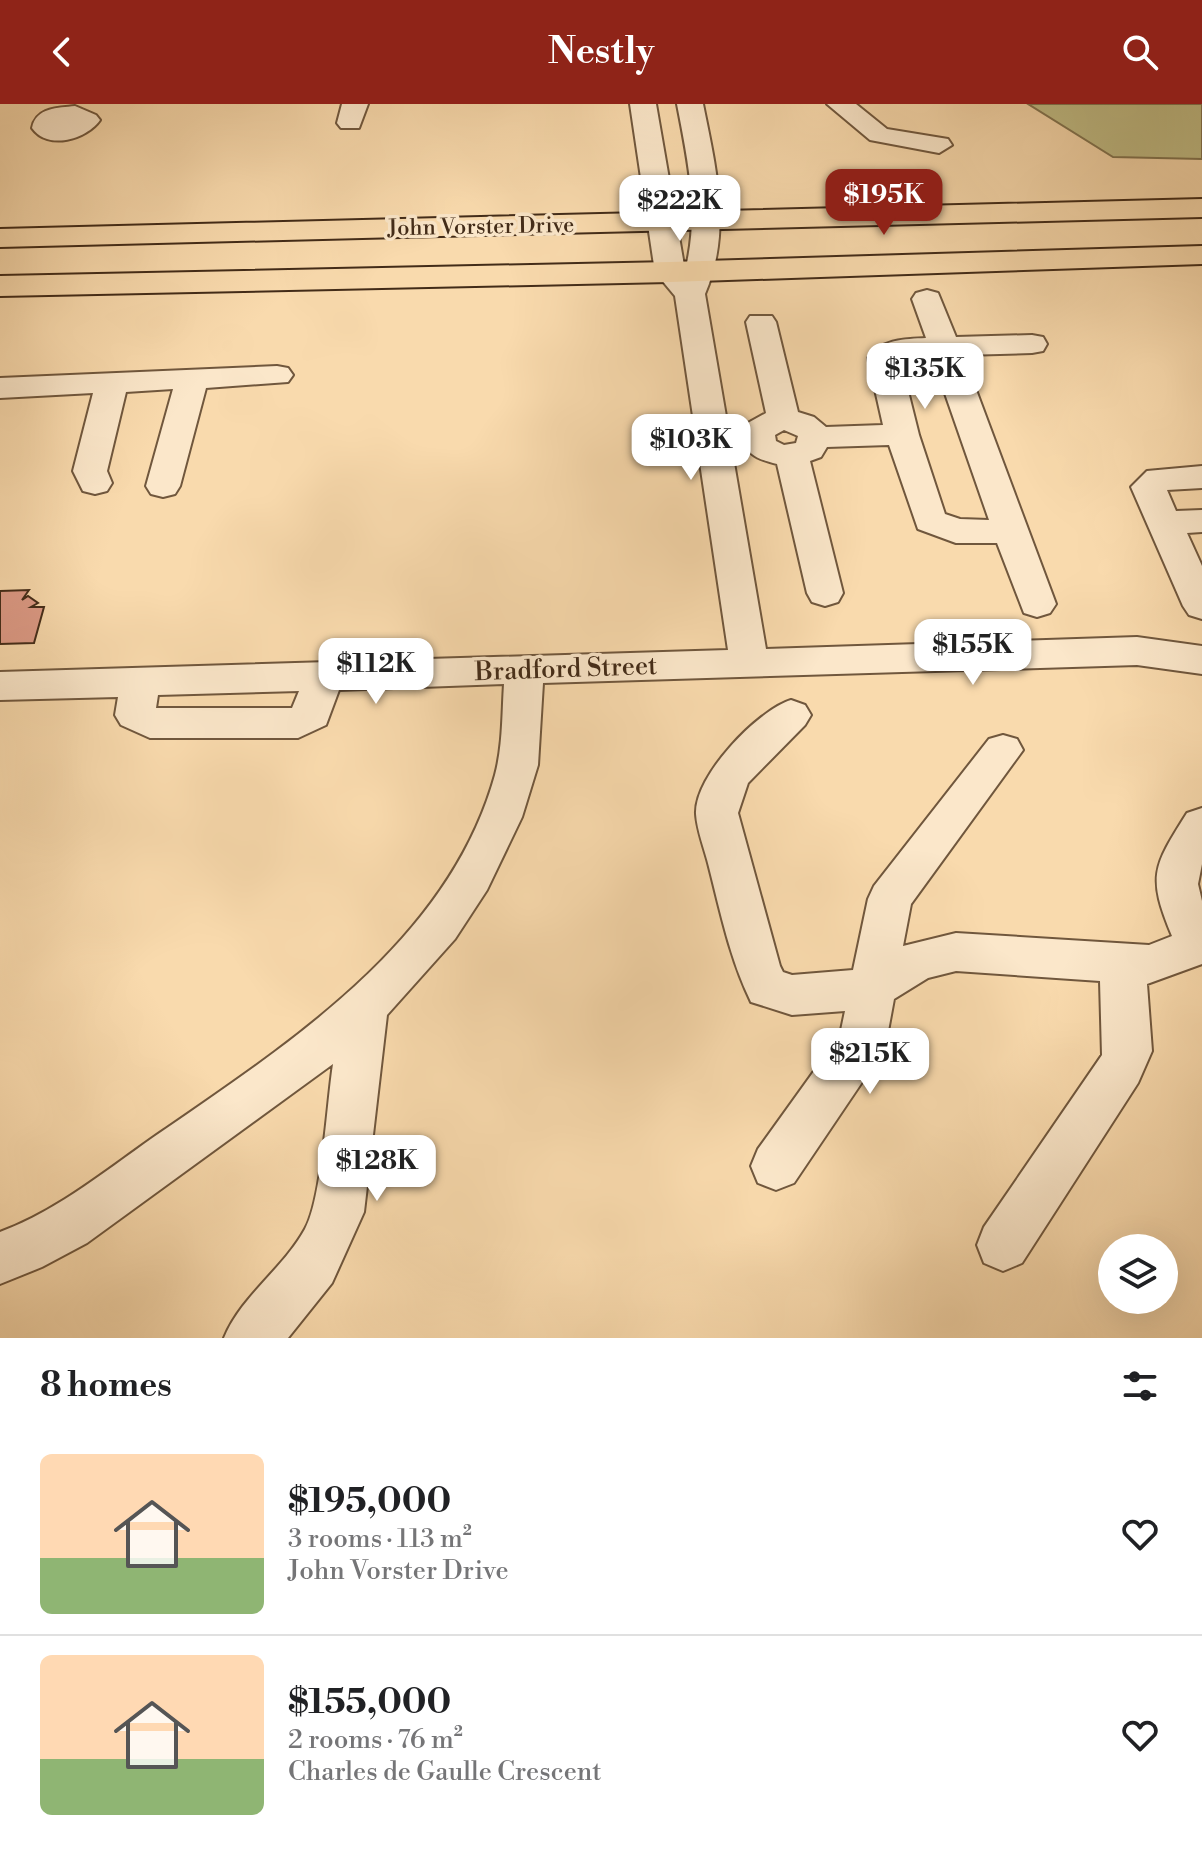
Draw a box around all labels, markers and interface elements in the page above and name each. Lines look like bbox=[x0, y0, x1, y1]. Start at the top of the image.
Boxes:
icon: back bbox=[40, 30, 84, 74]
text: Nestly bbox=[548, 30, 654, 75]
icon: search bbox=[1118, 30, 1162, 74]
pin: $195K bbox=[828, 169, 940, 237]
pin: $222K bbox=[624, 175, 736, 243]
text: $195K bbox=[843, 179, 925, 211]
text: $222K bbox=[637, 185, 723, 217]
street label: John Vorster Drive bbox=[386, 212, 575, 242]
pin: $135K bbox=[869, 343, 981, 411]
text: $135K bbox=[885, 353, 965, 385]
pin: $103K bbox=[635, 414, 747, 482]
text: $103K bbox=[650, 424, 732, 456]
pin: $155K bbox=[917, 619, 1029, 687]
text: $155K bbox=[932, 629, 1014, 661]
pin: $112K bbox=[320, 638, 432, 706]
text: $112K bbox=[336, 648, 416, 680]
street label: Bradford Street bbox=[473, 650, 658, 688]
pin: $215K bbox=[814, 1028, 926, 1096]
text: $215K bbox=[829, 1038, 911, 1070]
pin: $128K bbox=[321, 1135, 433, 1203]
text: $128K bbox=[336, 1145, 418, 1177]
map controls bbox=[1098, 1234, 1178, 1314]
button: layers bbox=[1098, 1234, 1178, 1314]
icon: filters bbox=[1118, 1364, 1162, 1408]
text: 8 homes bbox=[40, 1365, 172, 1407]
text: $195,000 bbox=[288, 1481, 451, 1523]
icon: home bbox=[104, 1486, 200, 1582]
icon: heart bbox=[1118, 1512, 1162, 1556]
text: 3 rooms · 113 m² bbox=[288, 1523, 472, 1555]
text: John Vorster Drive bbox=[288, 1555, 509, 1587]
text: $155,000 bbox=[288, 1682, 451, 1724]
icon: home bbox=[104, 1687, 200, 1783]
icon: heart bbox=[1118, 1713, 1162, 1757]
text: 2 rooms · 76 m² bbox=[288, 1724, 463, 1756]
text: Charles de Gaulle Crescent bbox=[288, 1756, 602, 1788]

